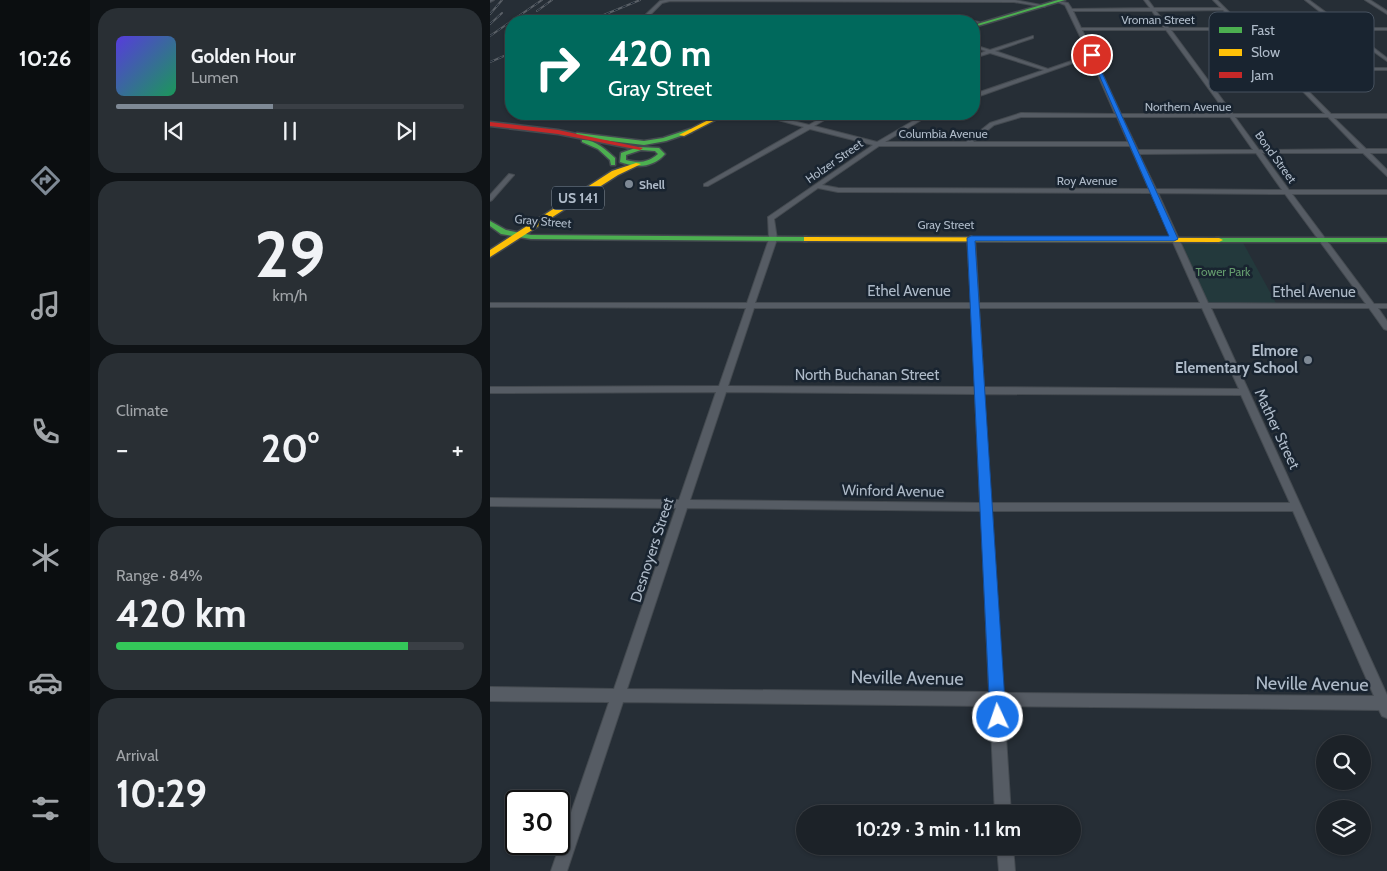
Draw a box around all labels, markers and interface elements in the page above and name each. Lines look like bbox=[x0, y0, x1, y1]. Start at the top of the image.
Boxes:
street label: Vroman Street bbox=[1121, 12, 1195, 27]
legend bbox=[1209, 12, 1374, 92]
text: Fast bbox=[1251, 21, 1275, 39]
text: 420 m bbox=[608, 32, 711, 75]
pin bbox=[1071, 34, 1113, 76]
icon: right bbox=[525, 35, 590, 100]
icon: arrive bbox=[1078, 41, 1106, 69]
text: Slow bbox=[1251, 43, 1280, 61]
text: 10:26 bbox=[19, 45, 71, 72]
text: Golden Hour bbox=[191, 45, 296, 68]
text: Jam bbox=[1250, 66, 1273, 84]
text: Lumen bbox=[191, 68, 238, 87]
text: Gray Street bbox=[608, 75, 712, 102]
street label: Northern Avenue bbox=[1145, 99, 1231, 114]
icon: previous bbox=[160, 117, 188, 145]
icon: pause bbox=[276, 117, 304, 145]
icon: next bbox=[392, 117, 420, 145]
street label: Columbia Avenue bbox=[898, 126, 988, 141]
street label: Bond Street bbox=[1252, 128, 1300, 186]
street label: Holzer Street bbox=[802, 136, 866, 186]
icon: directions bbox=[28, 163, 63, 198]
street label: Roy Avenue bbox=[1057, 173, 1117, 188]
place label: Shell bbox=[639, 177, 665, 192]
marker: Shell bbox=[623, 178, 635, 190]
road number: US 141 bbox=[552, 187, 604, 210]
street label: Gray Street bbox=[514, 211, 572, 231]
text: 29 bbox=[255, 214, 325, 293]
street label: Gray Street bbox=[918, 217, 974, 232]
park label: Tower Park bbox=[1196, 264, 1251, 279]
street label: Ethel Avenue bbox=[867, 282, 951, 300]
street label: Ethel Avenue bbox=[1272, 283, 1356, 301]
text: km/h bbox=[272, 286, 308, 305]
icon: music bbox=[28, 288, 63, 323]
place label: Elmore Elementary School bbox=[1175, 342, 1298, 377]
marker: Elmore Elementary School bbox=[1302, 354, 1314, 366]
street label: North Buchanan Street bbox=[795, 366, 939, 384]
street label: Mather Street bbox=[1251, 386, 1303, 472]
text: Climate bbox=[116, 401, 168, 420]
icon: phone bbox=[28, 414, 63, 449]
text: 20° bbox=[261, 425, 319, 472]
text: − bbox=[116, 432, 128, 466]
text: + bbox=[452, 432, 464, 466]
street label: Winford Avenue bbox=[842, 481, 945, 501]
street label: Desnoyers Street bbox=[627, 495, 677, 605]
icon: climate bbox=[28, 540, 63, 575]
text: Range · 84% bbox=[116, 566, 203, 585]
text: 420 km bbox=[116, 590, 247, 637]
icon: car bbox=[28, 665, 63, 700]
street label: Neville Avenue bbox=[850, 666, 964, 690]
street label: Neville Avenue bbox=[1255, 672, 1369, 696]
position arrow bbox=[971, 690, 1023, 742]
map controls bbox=[1316, 735, 1371, 855]
button: search bbox=[1316, 735, 1371, 790]
text: Arrival bbox=[116, 746, 159, 765]
text: 10:29 bbox=[116, 770, 207, 817]
speed limit sign: 30 bbox=[505, 790, 570, 855]
icon: filters bbox=[28, 791, 63, 826]
button: layers bbox=[1316, 800, 1371, 855]
text: 10:29 · 3 min · 1.1 km bbox=[856, 818, 1021, 841]

